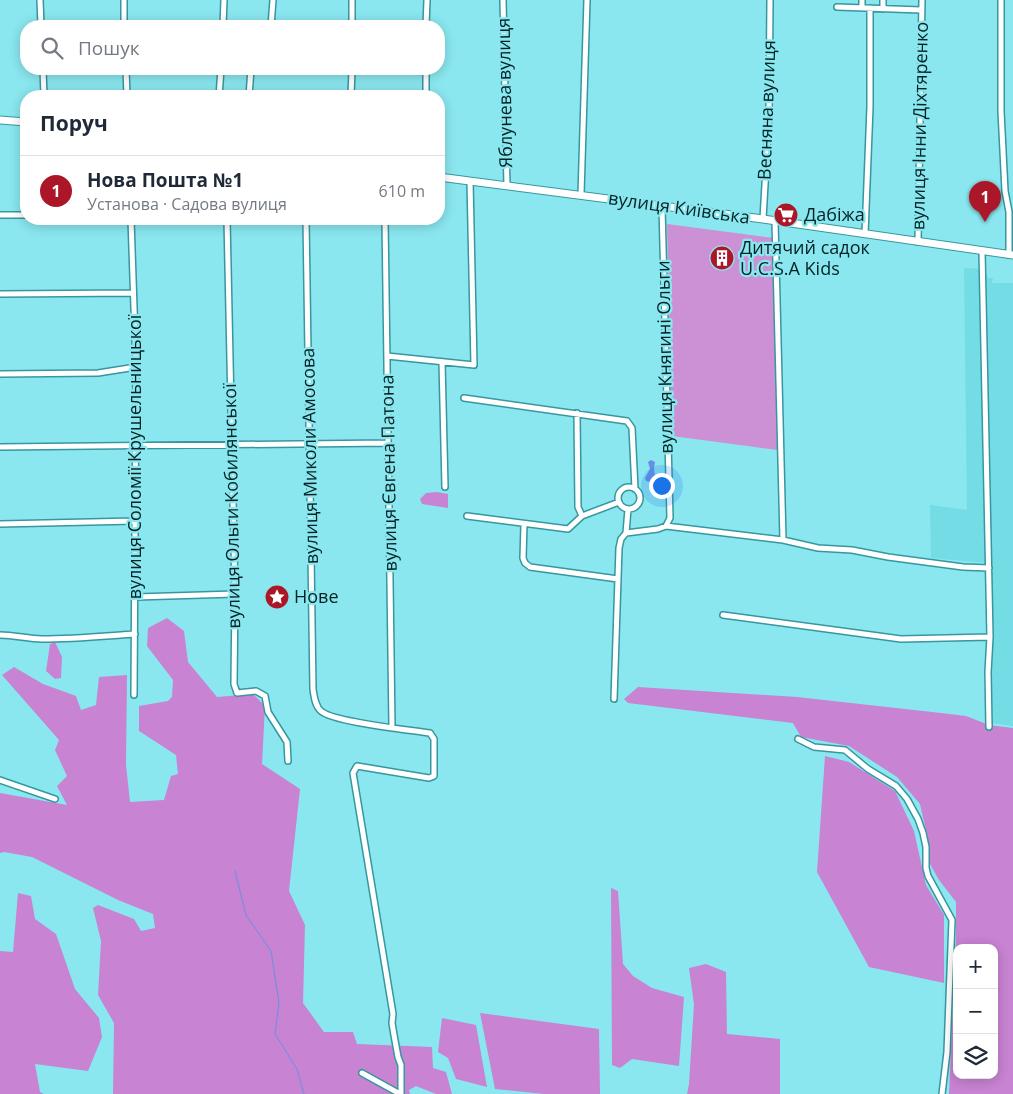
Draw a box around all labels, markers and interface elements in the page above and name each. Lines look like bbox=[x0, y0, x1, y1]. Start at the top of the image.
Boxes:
street label: Яблунева вулиця bbox=[491, 18, 517, 168]
search box bbox=[20, 20, 445, 75]
street label: вулиця Інни Діхтяренко bbox=[905, 22, 933, 230]
icon: search bbox=[38, 34, 66, 62]
text: Пошук bbox=[78, 35, 140, 61]
street label: Весняна вулиця bbox=[752, 40, 780, 180]
text: Поруч bbox=[40, 109, 108, 137]
text: Нова Пошта №1 bbox=[87, 167, 243, 193]
text: 1 bbox=[51, 180, 61, 202]
text: 610 m bbox=[379, 180, 425, 202]
pin: 1 bbox=[969, 181, 1001, 222]
street label: вулиця Київська bbox=[607, 185, 752, 229]
text: Установа · Садова вулиця bbox=[87, 193, 287, 215]
supermarket icon: Дабіжа bbox=[773, 202, 799, 228]
place label: Дабіжа bbox=[804, 202, 865, 226]
place label: Дитячий садок U.C.S.A Kids bbox=[740, 235, 870, 280]
building icon: Дитячий садок U.C.S.A Kids bbox=[709, 245, 735, 271]
street label: вулиця Княгині Ольги bbox=[650, 260, 678, 454]
street label: вулиця Соломії Крушельницької bbox=[122, 314, 146, 599]
street label: вулиця Миколи Амосова bbox=[295, 348, 323, 564]
street label: вулиця Євгена Патона bbox=[374, 375, 402, 572]
street label: вулиця Ольги Кобилянської bbox=[217, 383, 245, 629]
your location bbox=[649, 473, 675, 499]
place icon: Нове bbox=[264, 584, 290, 610]
place label: Нове bbox=[294, 584, 339, 608]
map controls bbox=[953, 944, 998, 1079]
button: + bbox=[953, 944, 998, 989]
button: − bbox=[953, 989, 998, 1034]
button: layers bbox=[953, 1034, 998, 1079]

